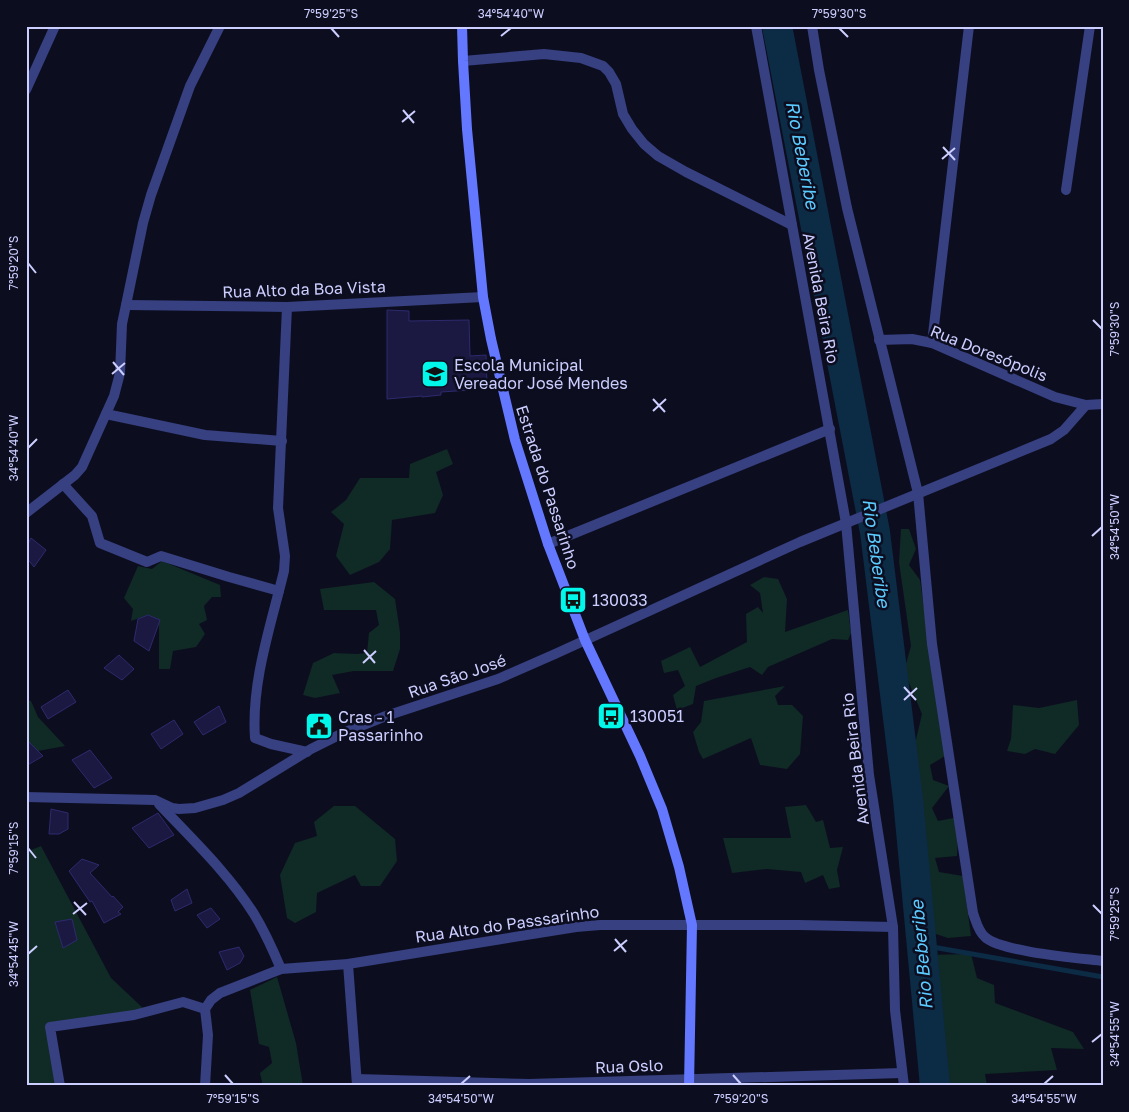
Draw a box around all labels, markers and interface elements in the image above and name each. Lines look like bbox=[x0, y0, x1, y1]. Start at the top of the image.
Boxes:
text: 7°59'25"S bbox=[304, 6, 358, 21]
text: 34°54'40"W bbox=[478, 6, 545, 21]
text: 7°59'30"S bbox=[812, 6, 867, 21]
water label: Rio Beberibe bbox=[782, 99, 825, 212]
street label: Avenida Beira Rio bbox=[799, 231, 843, 365]
text: 7°59'20"S bbox=[6, 235, 21, 290]
street label: Rua Alto da Boa Vista bbox=[222, 276, 386, 302]
text: 7°59'30"S bbox=[1107, 301, 1122, 356]
street label: Rua Doresópolis bbox=[927, 320, 1051, 386]
place label: Escola Municipal Vereador José Mendes bbox=[454, 355, 628, 393]
school or university icon: Escola Municipal Vereador José Mendes bbox=[420, 359, 450, 389]
street label: Estrada do Passarinho bbox=[512, 402, 584, 572]
text: 34°54'40"W bbox=[6, 414, 21, 481]
text: 34°54'50"W bbox=[1107, 493, 1122, 560]
water label: Rio Beberibe bbox=[858, 497, 896, 610]
bus stop icon: 130033 bbox=[558, 585, 588, 615]
place label: 130033 bbox=[592, 590, 648, 610]
street label: Rua São José bbox=[405, 650, 509, 702]
street label: Avenida Beira Rio bbox=[837, 692, 873, 826]
bus stop icon: 130051 bbox=[596, 701, 626, 731]
place label: 130051 bbox=[630, 706, 684, 726]
place label: Cras - 1 Passarinho bbox=[338, 707, 423, 745]
public building icon: Cras - 1 Passarinho bbox=[304, 711, 334, 741]
text: 7°59'15"S bbox=[6, 821, 21, 875]
text: 7°59'25"S bbox=[1107, 887, 1122, 941]
water label: Rio Beberibe bbox=[905, 898, 937, 1011]
street label: Rua Alto do Passsarinho bbox=[414, 901, 600, 947]
text: 34°54'45"W bbox=[6, 920, 21, 987]
text: 34°54'55"W bbox=[1107, 1001, 1122, 1067]
street label: Rua Oslo bbox=[595, 1055, 663, 1077]
text: 7°59'15"S bbox=[206, 1091, 260, 1106]
text: 34°54'50"W bbox=[428, 1091, 495, 1106]
text: 7°59'20"S bbox=[714, 1091, 769, 1106]
text: 34°54'55"W bbox=[1011, 1091, 1077, 1106]

